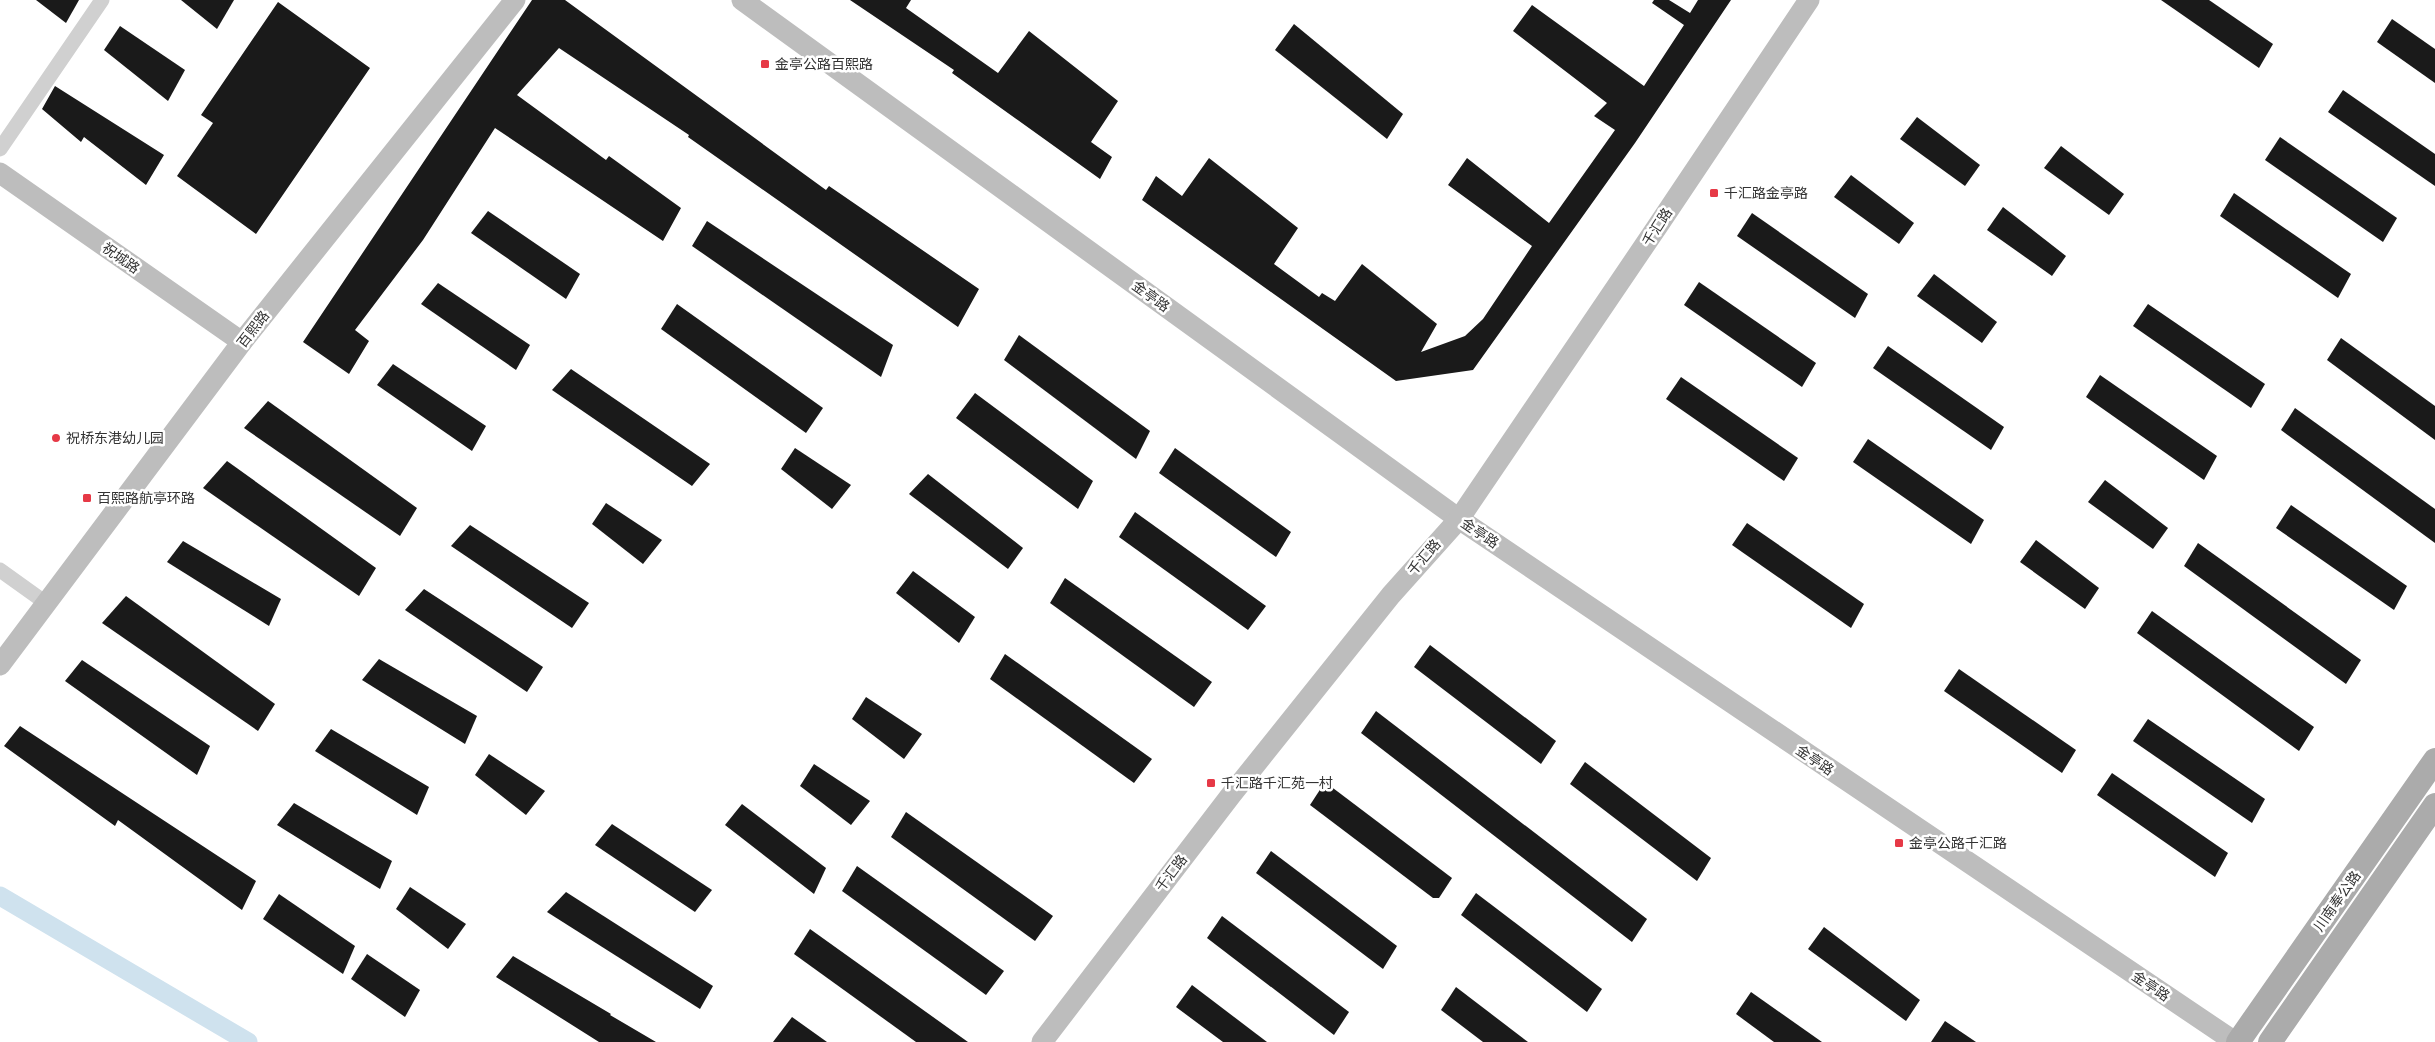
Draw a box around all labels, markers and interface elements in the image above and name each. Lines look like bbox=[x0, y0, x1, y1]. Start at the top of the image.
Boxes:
place label: 金亭公路百熙路 bbox=[775, 56, 873, 72]
marker: 金亭公路百熙路 bbox=[759, 58, 771, 70]
place label: 千汇路金亭路 bbox=[1724, 185, 1808, 201]
marker: 千汇路金亭路 bbox=[1708, 187, 1720, 199]
street label: 千汇路 bbox=[1639, 205, 1675, 249]
street label: 祝城路 bbox=[99, 239, 143, 277]
street label: 金亭路 bbox=[1129, 277, 1173, 315]
street label: 百熙路 bbox=[234, 308, 272, 350]
place label: 祝桥东港幼儿园 bbox=[66, 430, 164, 446]
marker: 祝桥东港幼儿园 bbox=[50, 432, 62, 444]
place label: 百熙路航亭环路 bbox=[97, 490, 195, 506]
marker: 百熙路航亭环路 bbox=[81, 492, 93, 504]
street label: 金亭路 bbox=[1458, 515, 1502, 551]
street label: 千汇路 bbox=[1404, 536, 1444, 578]
street label: 金亭路 bbox=[1793, 742, 1837, 778]
place label: 千汇路千汇苑一村 bbox=[1221, 775, 1333, 791]
marker: 千汇路千汇苑一村 bbox=[1205, 777, 1217, 789]
place label: 金亭公路千汇路 bbox=[1909, 835, 2007, 851]
marker: 金亭公路千汇路 bbox=[1893, 837, 1905, 849]
street label: 千汇路 bbox=[1152, 851, 1190, 895]
street label: 川南奉公路 bbox=[2310, 868, 2364, 934]
street label: 金亭路 bbox=[2129, 968, 2173, 1004]

